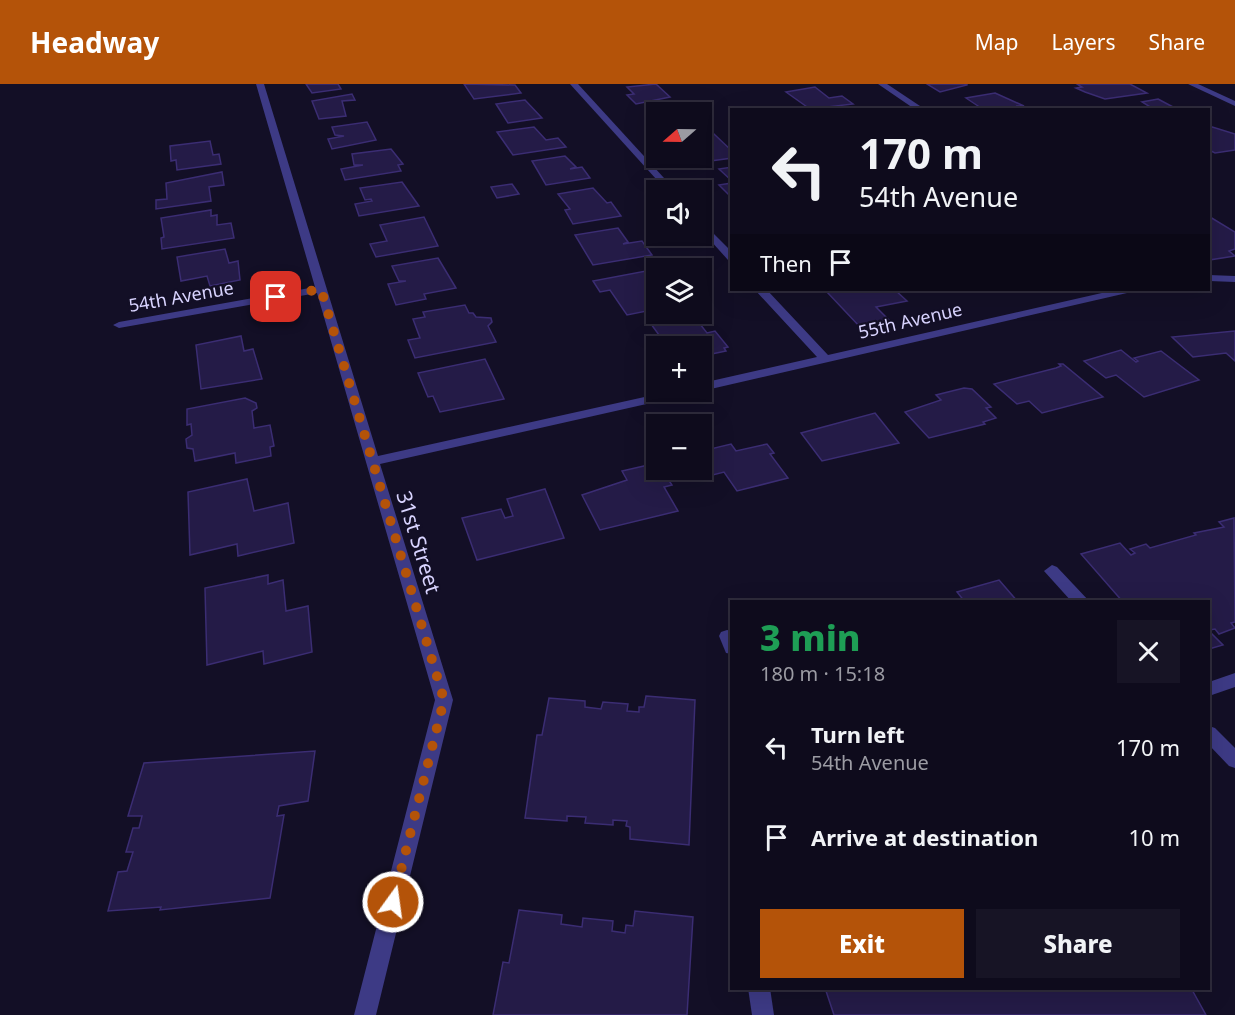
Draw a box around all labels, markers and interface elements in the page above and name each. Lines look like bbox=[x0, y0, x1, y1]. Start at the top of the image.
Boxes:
text: Headway bbox=[30, 23, 159, 61]
text: Map bbox=[975, 28, 1019, 56]
text: Layers bbox=[1052, 28, 1116, 56]
text: Share bbox=[1149, 28, 1205, 56]
north arrow bbox=[646, 102, 712, 168]
map controls bbox=[646, 102, 712, 480]
text: 170 m bbox=[859, 124, 983, 181]
icon: left bbox=[760, 132, 838, 210]
text: 54th Avenue bbox=[859, 178, 1018, 215]
button: sound bbox=[646, 180, 712, 246]
icon: arrive bbox=[824, 246, 857, 279]
text: Then bbox=[760, 248, 812, 278]
button: layers bbox=[646, 258, 712, 324]
pin bbox=[250, 271, 301, 322]
street label: 54th Avenue bbox=[127, 275, 235, 317]
icon: arrive bbox=[259, 280, 292, 313]
street label: 55th Avenue bbox=[856, 296, 964, 344]
button: + bbox=[646, 336, 712, 402]
button: − bbox=[646, 414, 712, 480]
street label: 31st Street bbox=[390, 487, 448, 597]
text: 3 min bbox=[760, 613, 861, 662]
button: close bbox=[1117, 620, 1180, 683]
text: 180 m · 15:18 bbox=[760, 660, 885, 687]
text: Turn left bbox=[811, 719, 905, 749]
icon: left bbox=[760, 731, 793, 764]
text: 170 m bbox=[1116, 732, 1180, 762]
text: 54th Avenue bbox=[811, 749, 929, 776]
icon: arrive bbox=[760, 821, 793, 854]
text: Arrive at destination bbox=[811, 822, 1038, 852]
text: 10 m bbox=[1129, 822, 1180, 852]
position arrow bbox=[361, 870, 425, 934]
button: Exit bbox=[760, 909, 964, 978]
button: Share bbox=[976, 909, 1180, 978]

